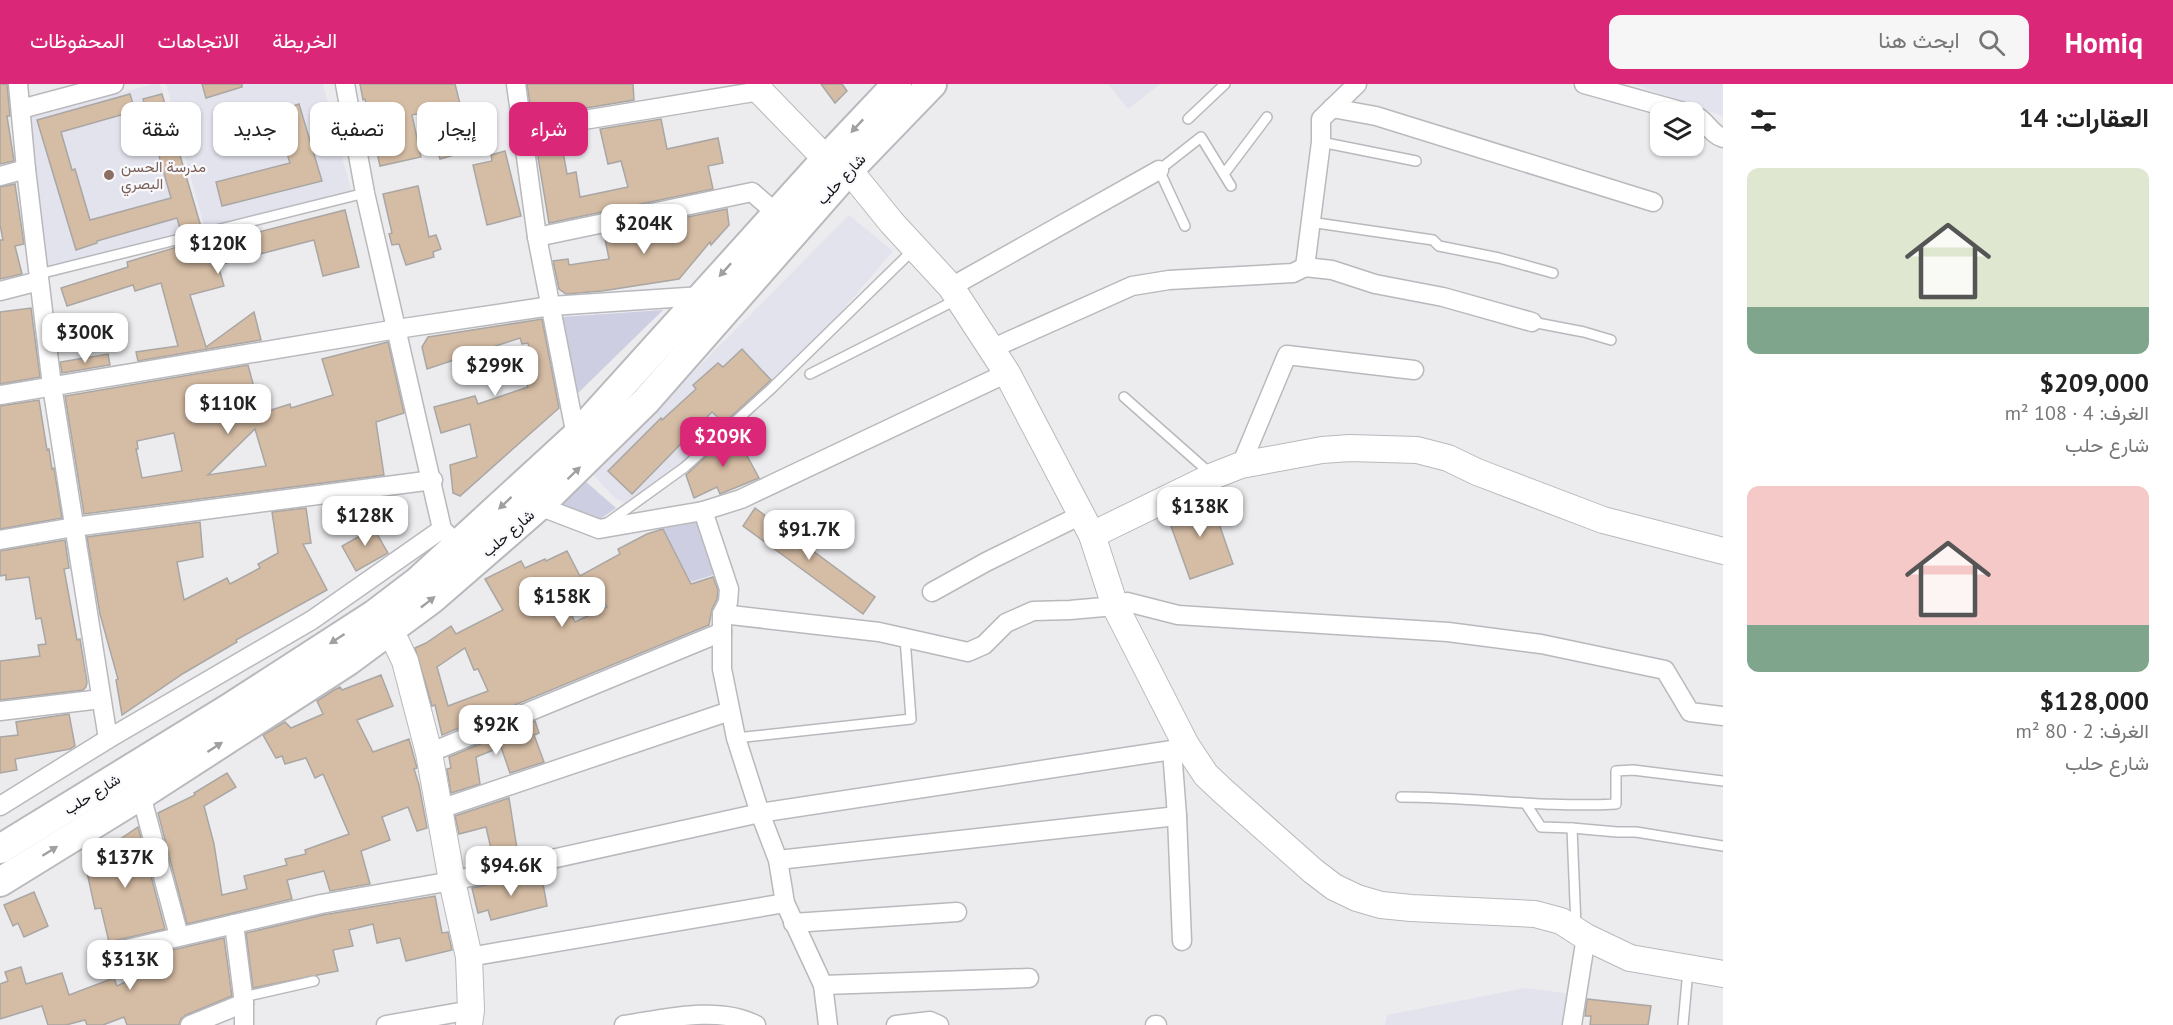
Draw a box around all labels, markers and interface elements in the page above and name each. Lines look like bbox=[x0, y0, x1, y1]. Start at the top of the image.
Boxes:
search box bbox=[1609, 15, 2029, 69]
text: Homiq bbox=[2065, 24, 2143, 61]
text: ابحث هنا bbox=[1878, 26, 1960, 54]
icon: search bbox=[1975, 26, 2008, 59]
text: المحفوظات bbox=[30, 27, 125, 54]
text: الاتجاهات bbox=[158, 27, 239, 54]
text: الخريطة bbox=[272, 27, 337, 54]
text: العقارات: 14 bbox=[2019, 101, 2149, 134]
chip: شقة bbox=[121, 102, 201, 156]
chip: جديد bbox=[213, 102, 298, 156]
chip: تصفية bbox=[310, 102, 405, 156]
chip: إيجار bbox=[417, 102, 497, 156]
chip: شراء bbox=[509, 102, 588, 156]
map controls bbox=[1650, 102, 1704, 156]
button: layers bbox=[1650, 102, 1704, 156]
icon: filters bbox=[1747, 104, 1780, 137]
one-way arrow bbox=[850, 119, 864, 134]
street label: شارع حلب bbox=[813, 149, 871, 210]
place label: مدرسة الحسن البصري bbox=[121, 157, 206, 197]
marker: مدرسة الحسن البصري bbox=[102, 168, 116, 182]
pin: $204K bbox=[602, 204, 686, 255]
icon: home bbox=[1894, 207, 2002, 315]
text: $204K bbox=[615, 210, 673, 236]
pin: $120K bbox=[176, 224, 260, 275]
text: $120K bbox=[189, 230, 247, 256]
one-way arrow bbox=[718, 263, 732, 278]
pin: $300K bbox=[43, 313, 127, 364]
text: $300K bbox=[56, 319, 114, 345]
pin: $299K bbox=[453, 346, 537, 397]
text: $299K bbox=[466, 352, 524, 378]
text: $209,000 bbox=[2039, 366, 2149, 399]
pin: $110K bbox=[186, 384, 270, 435]
text: $110K bbox=[199, 390, 257, 416]
text: الغرف: 4 · 108 m² bbox=[2005, 400, 2149, 426]
pin: $209K bbox=[681, 417, 765, 468]
text: $209K bbox=[694, 423, 752, 449]
text: شارع حلب bbox=[2065, 432, 2149, 458]
one-way arrow bbox=[566, 466, 580, 480]
pin: $138K bbox=[1158, 487, 1242, 538]
text: $138K bbox=[1171, 493, 1229, 519]
pin: $128K bbox=[323, 496, 407, 547]
one-way arrow bbox=[497, 496, 512, 510]
text: $128K bbox=[336, 502, 394, 528]
street label: شارع حلب bbox=[478, 505, 539, 562]
pin: $91.7K bbox=[760, 510, 858, 561]
text: $91.7K bbox=[778, 516, 840, 542]
icon: home bbox=[1894, 525, 2002, 633]
pin: $158K bbox=[520, 577, 604, 628]
text: $158K bbox=[533, 583, 591, 609]
one-way arrow bbox=[420, 595, 436, 608]
one-way arrow bbox=[329, 633, 345, 644]
text: $128,000 bbox=[2039, 684, 2149, 717]
pin: $92K bbox=[460, 705, 532, 756]
text: $92K bbox=[473, 711, 519, 737]
text: الغرف: 2 · 80 m² bbox=[2016, 718, 2149, 744]
one-way arrow bbox=[207, 742, 223, 753]
text: شارع حلب bbox=[2065, 750, 2149, 776]
street label: شارع حلب bbox=[60, 769, 125, 820]
pin: $137K bbox=[83, 838, 167, 889]
text: $137K bbox=[96, 844, 154, 870]
one-way arrow bbox=[42, 845, 58, 856]
pin: $94.6K bbox=[462, 846, 560, 897]
text: $94.6K bbox=[480, 852, 542, 878]
pin: $313K bbox=[88, 940, 172, 991]
text: $313K bbox=[101, 946, 159, 972]

